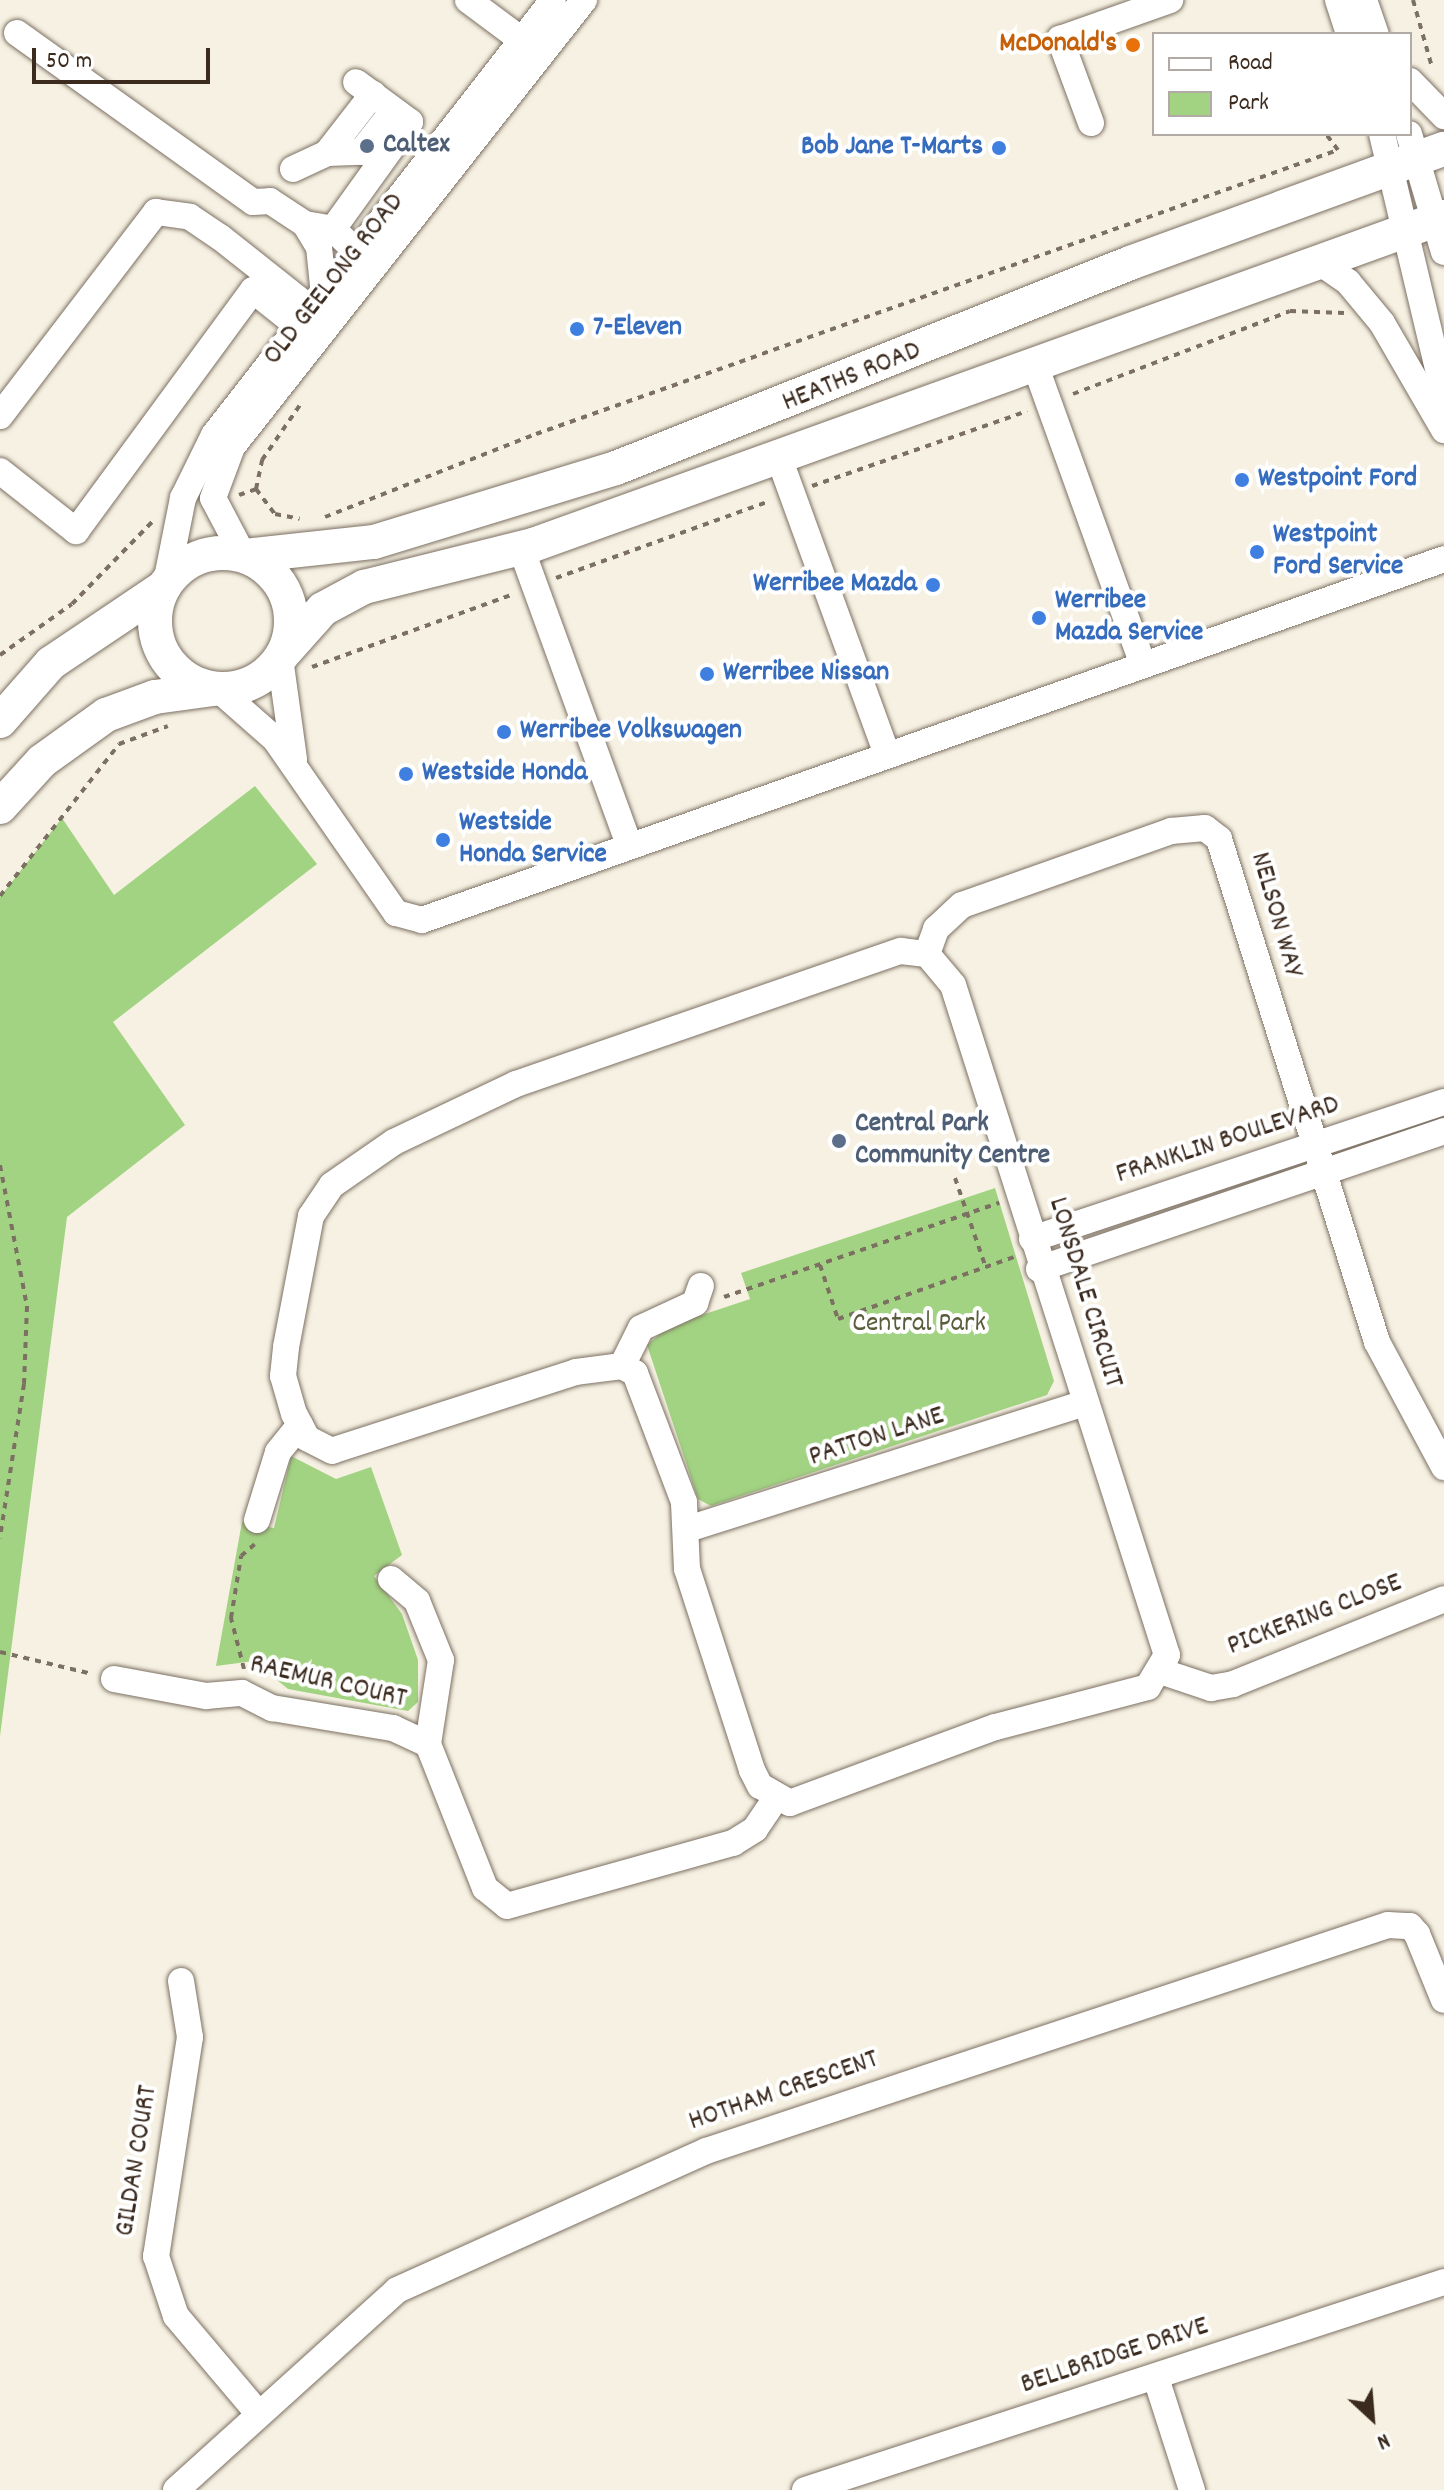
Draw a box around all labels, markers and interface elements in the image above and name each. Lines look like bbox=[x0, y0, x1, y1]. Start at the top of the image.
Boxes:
place label: McDonald's bbox=[999, 28, 1117, 62]
scale bar bbox=[36, 32, 214, 82]
legend bbox=[1152, 32, 1412, 136]
marker: McDonald's bbox=[1124, 36, 1142, 54]
text: 50 m bbox=[46, 45, 92, 79]
text: Road bbox=[1228, 47, 1273, 81]
text: Park bbox=[1228, 87, 1269, 121]
place label: Caltex bbox=[383, 129, 450, 163]
place label: Bob Jane T-Marts bbox=[801, 131, 983, 165]
marker: Caltex bbox=[358, 137, 376, 155]
marker: Bob Jane T-Marts bbox=[990, 139, 1008, 157]
street label: OLD GEELONG ROAD bbox=[257, 187, 413, 373]
place label: 7-Eleven bbox=[593, 312, 682, 346]
marker: 7-Eleven bbox=[568, 320, 586, 338]
street label: HEATHS ROAD bbox=[778, 335, 926, 421]
place label: Westpoint Ford bbox=[1258, 463, 1417, 497]
marker: Westpoint Ford bbox=[1233, 471, 1251, 489]
place label: Westpoint Ford Service bbox=[1273, 519, 1403, 585]
marker: Westpoint Ford Service bbox=[1248, 543, 1266, 561]
place label: Werribee Mazda bbox=[753, 568, 917, 602]
marker: Werribee Mazda bbox=[924, 576, 942, 594]
place label: Werribee Mazda Service bbox=[1055, 585, 1203, 651]
marker: Werribee Mazda Service bbox=[1030, 609, 1048, 627]
place label: Werribee Nissan bbox=[723, 657, 889, 691]
marker: Werribee Nissan bbox=[698, 665, 716, 683]
place label: Werribee Volkswagen bbox=[520, 715, 742, 749]
marker: Werribee Volkswagen bbox=[495, 723, 513, 741]
place label: Westside Honda bbox=[422, 757, 587, 791]
marker: Westside Honda bbox=[397, 765, 415, 783]
place label: Westside Honda Service bbox=[459, 807, 607, 873]
marker: Westside Honda Service bbox=[434, 831, 452, 849]
street label: NELSON WAY bbox=[1241, 849, 1309, 981]
street label: FRANKLIN BOULEVARD bbox=[1112, 1089, 1344, 1193]
place label: Central Park Community Centre bbox=[855, 1108, 1050, 1174]
marker: Central Park Community Centre bbox=[830, 1132, 848, 1150]
street label: LONSDALE CIRCUIT bbox=[1039, 1194, 1129, 1392]
park label: Central Park bbox=[852, 1308, 986, 1342]
street label: PATTON LANE bbox=[805, 1400, 949, 1476]
street label: PICKERING CLOSE bbox=[1223, 1567, 1407, 1665]
street label: RAEMUR COURT bbox=[246, 1649, 410, 1717]
street label: HOTHAM CRESCENT bbox=[685, 2044, 883, 2140]
street label: GILDAN COURT bbox=[109, 2083, 167, 2239]
street label: BELLBRIDGE DRIVE bbox=[1017, 2311, 1213, 2403]
north arrow bbox=[1332, 2378, 1412, 2458]
text: N bbox=[1371, 2424, 1394, 2456]

